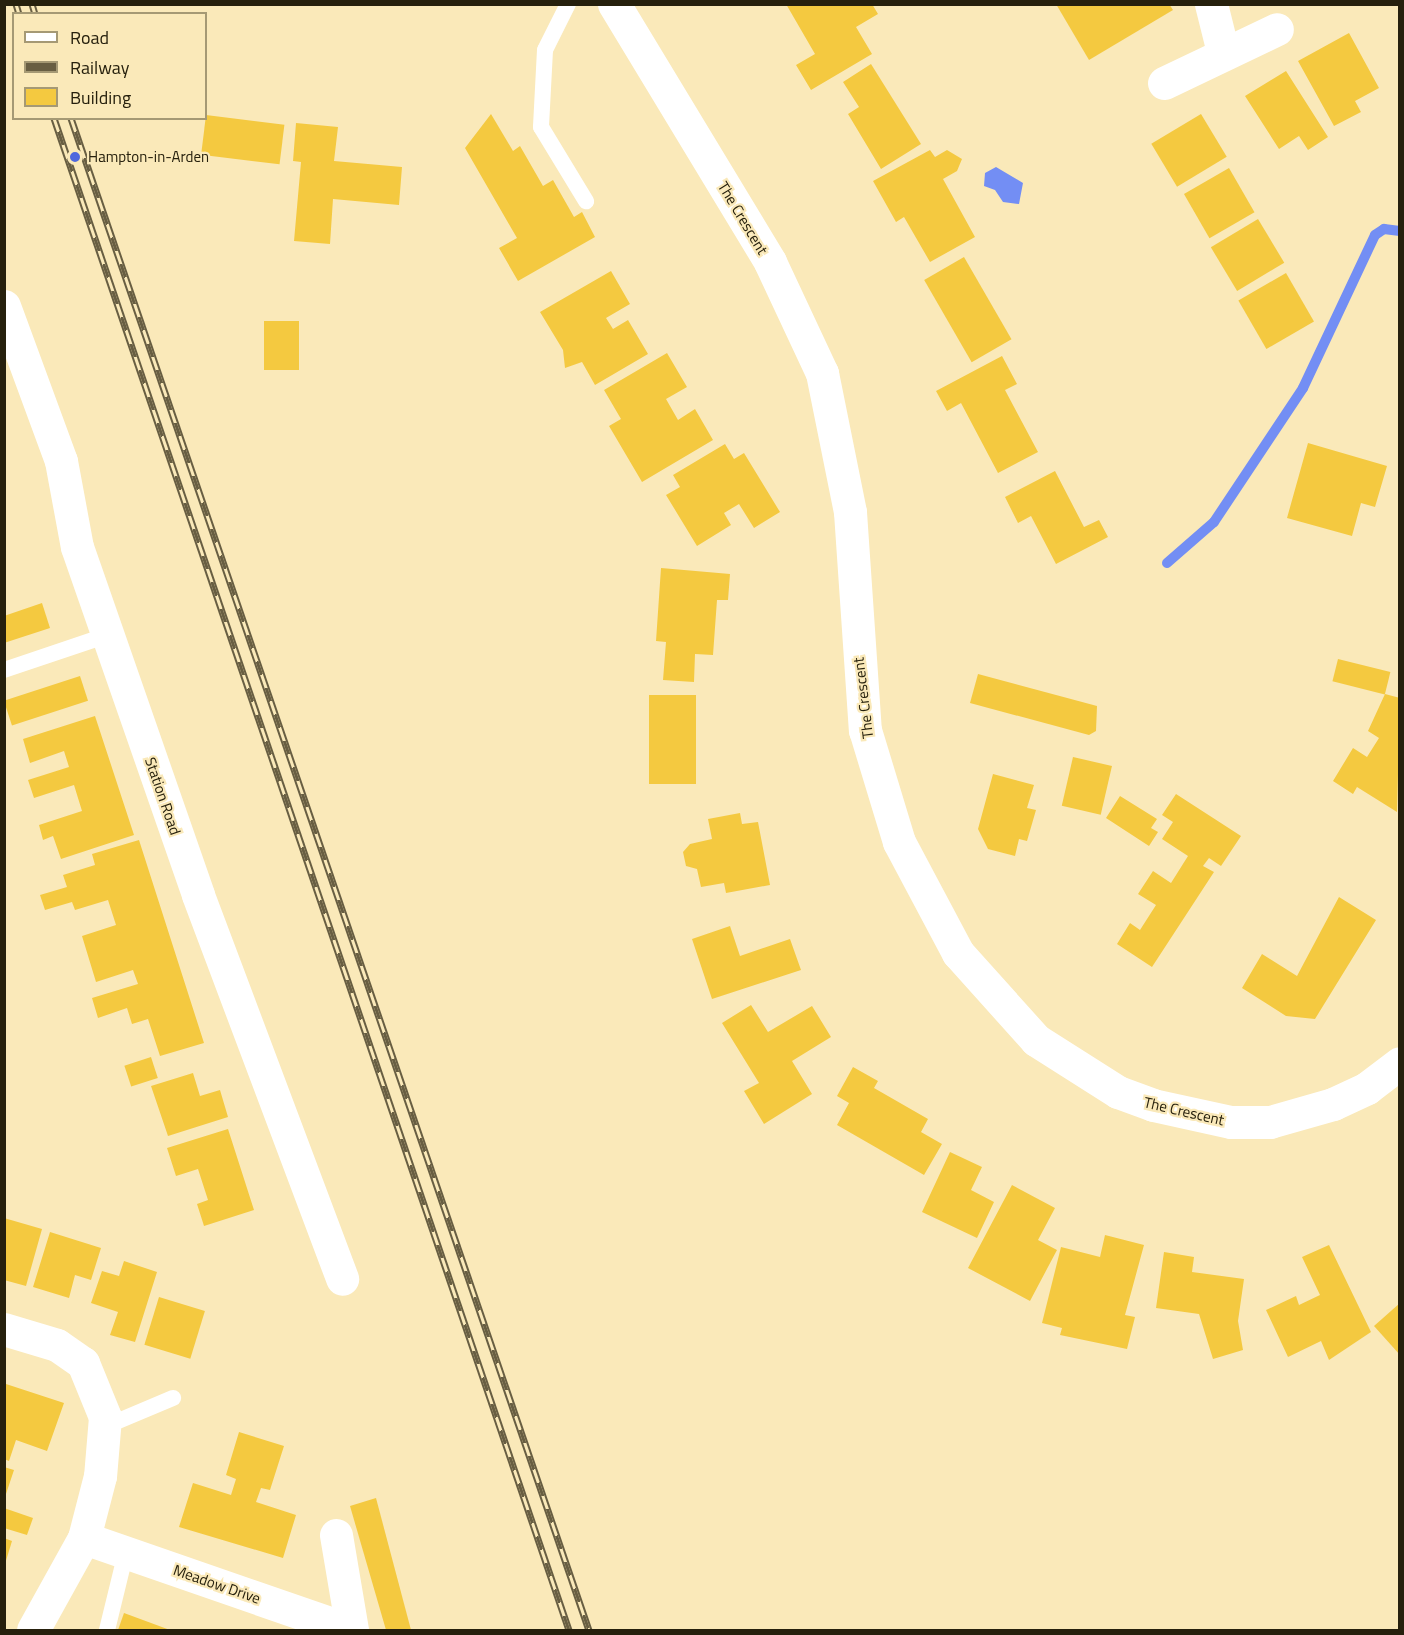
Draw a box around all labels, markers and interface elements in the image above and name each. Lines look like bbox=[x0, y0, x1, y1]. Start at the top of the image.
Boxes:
legend bbox=[12, 12, 207, 120]
text: Road bbox=[70, 24, 109, 51]
text: Railway bbox=[70, 54, 129, 81]
text: Building bbox=[70, 84, 131, 111]
marker: Hampton-in-Arden bbox=[66, 148, 84, 166]
place label: Hampton-in-Arden bbox=[88, 148, 209, 166]
street label: The Crescent bbox=[714, 178, 772, 258]
street label: The Crescent bbox=[849, 656, 877, 740]
street label: Station Road bbox=[141, 755, 185, 837]
street label: The Crescent bbox=[1142, 1093, 1226, 1129]
street label: Meadow Drive bbox=[171, 1561, 263, 1607]

